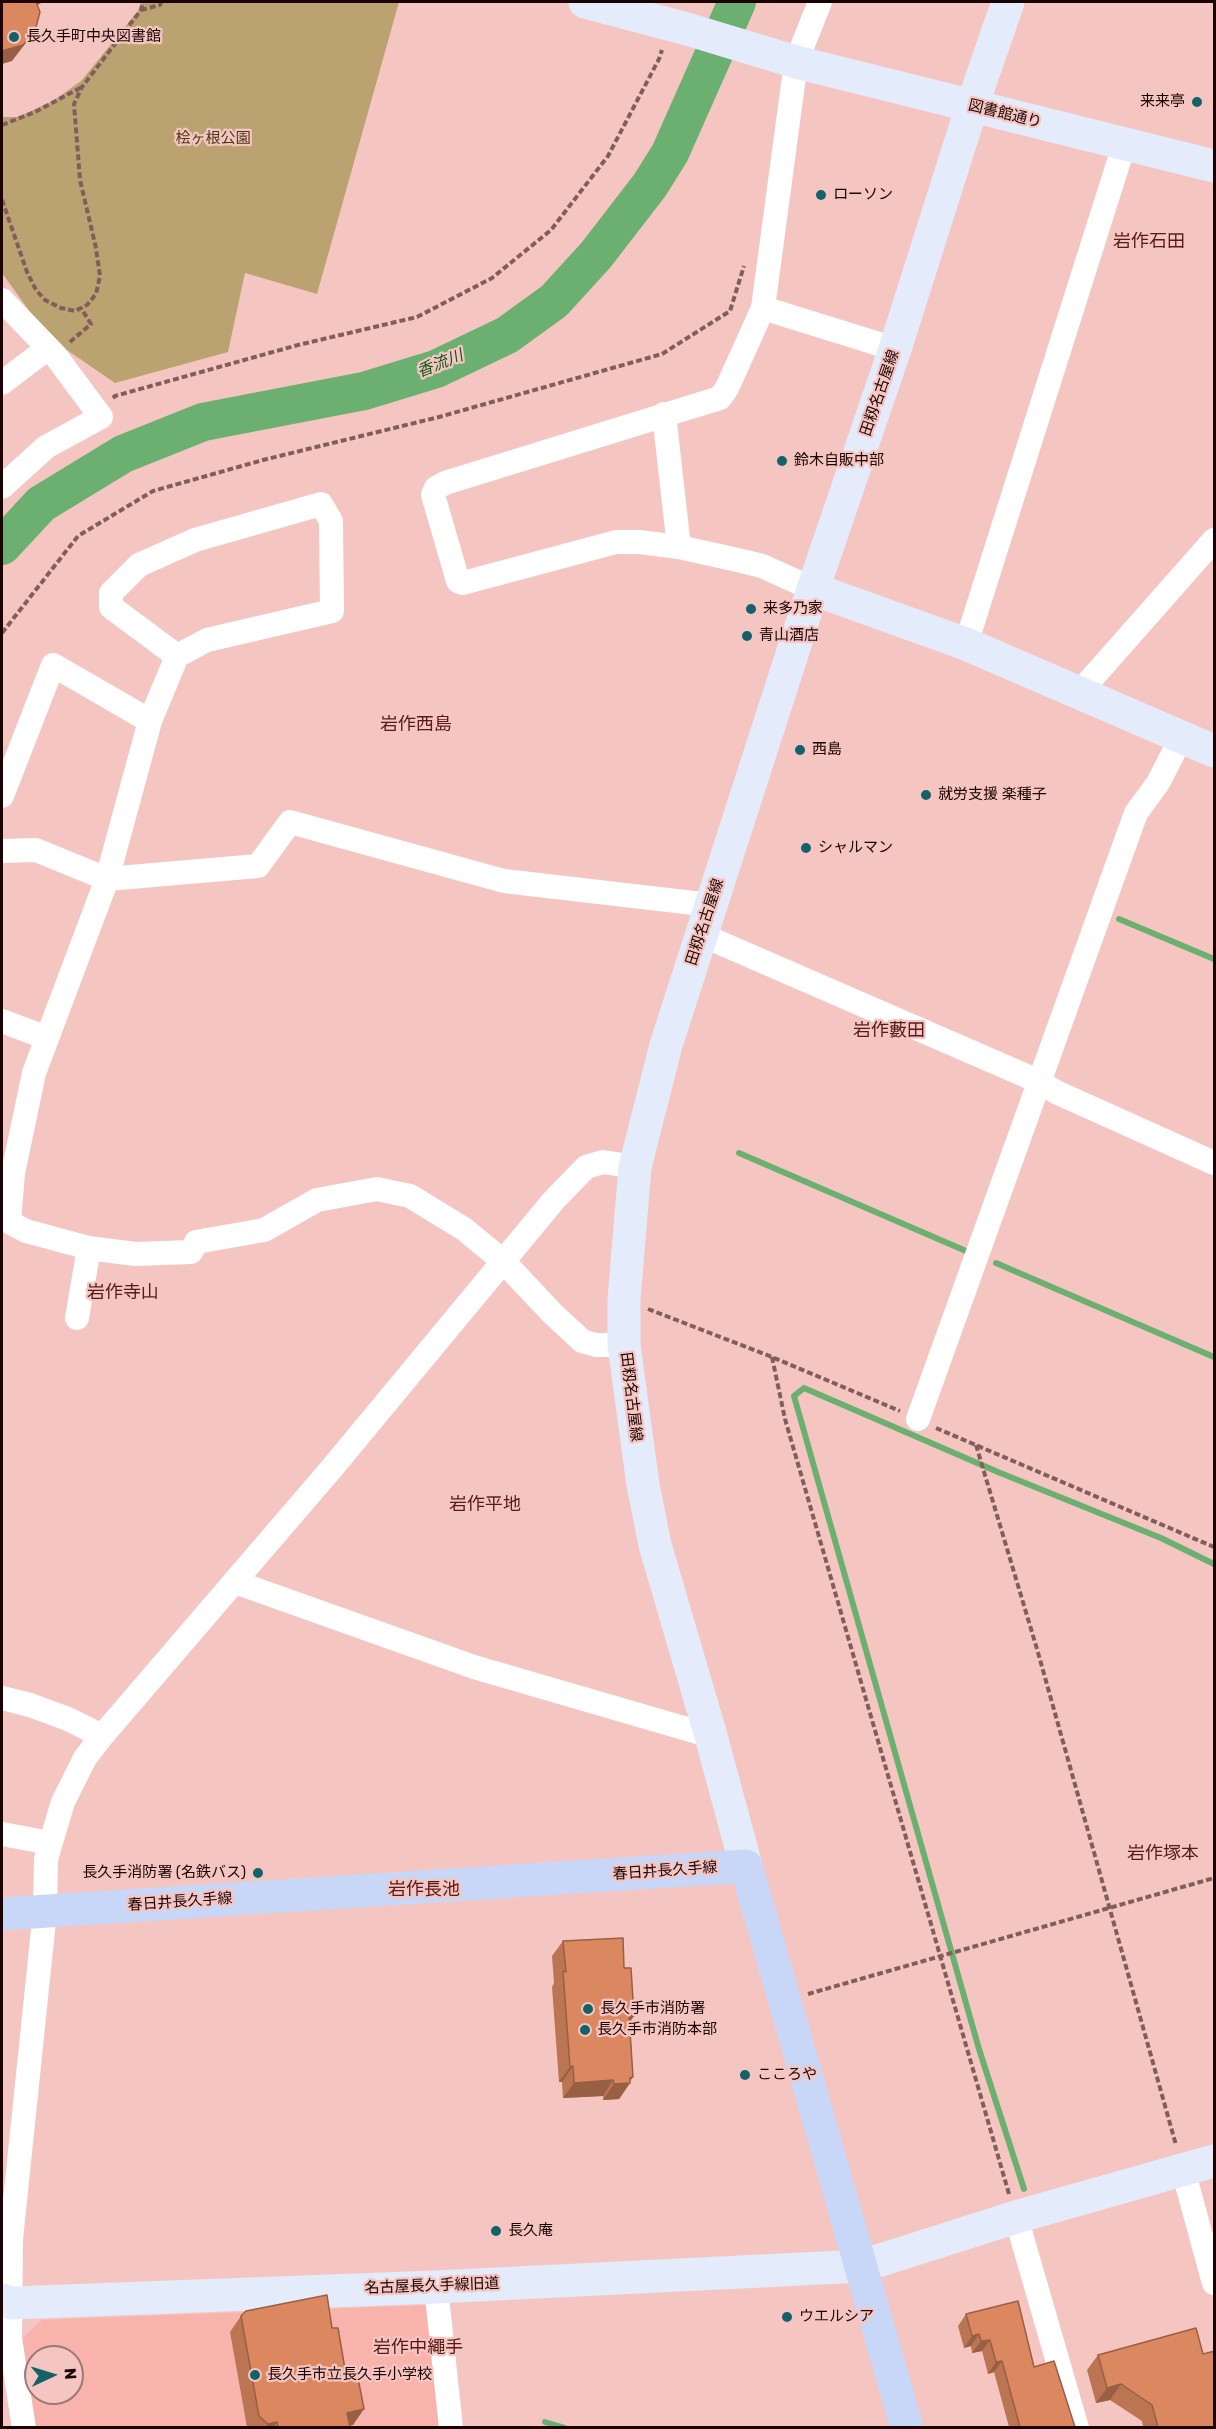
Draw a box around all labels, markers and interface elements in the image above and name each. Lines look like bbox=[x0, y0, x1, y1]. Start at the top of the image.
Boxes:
place label: 長久手町中央図書館 bbox=[26, 28, 161, 46]
marker: 長久手町中央図書館 bbox=[7, 30, 21, 44]
place label: 来来亭 bbox=[1140, 93, 1185, 111]
marker: 来来亭 bbox=[1190, 95, 1204, 109]
street label: 図書館通り bbox=[966, 96, 1044, 132]
park label: 桧ヶ根公園 bbox=[176, 130, 250, 148]
place label: ローソン bbox=[833, 186, 893, 204]
marker: ローソン bbox=[814, 188, 828, 202]
district label: 岩作石田 bbox=[1113, 231, 1185, 253]
water label: 香流川 bbox=[414, 346, 466, 382]
street label: 田籾名古屋線 bbox=[857, 348, 903, 438]
place label: 鈴木自販中部 bbox=[794, 452, 884, 470]
marker: 鈴木自販中部 bbox=[775, 454, 789, 468]
place label: 来多乃家 bbox=[763, 600, 823, 618]
marker: 来多乃家 bbox=[744, 602, 758, 616]
place label: 青山酒店 bbox=[759, 627, 819, 645]
marker: 青山酒店 bbox=[740, 629, 754, 643]
district label: 岩作西島 bbox=[380, 714, 452, 736]
place label: 西島 bbox=[812, 741, 842, 759]
marker: 西島 bbox=[793, 743, 807, 757]
place label: 就労支援 楽種子 bbox=[938, 786, 1047, 804]
marker: 就労支援 楽種子 bbox=[919, 788, 933, 802]
place label: シャルマン bbox=[818, 839, 893, 857]
marker: シャルマン bbox=[799, 841, 813, 855]
street label: 田籾名古屋線 bbox=[683, 876, 727, 968]
district label: 岩作藪田 bbox=[853, 1020, 925, 1042]
district label: 岩作寺山 bbox=[87, 1282, 159, 1304]
street label: 田籾名古屋線 bbox=[617, 1351, 645, 1443]
district label: 岩作平地 bbox=[449, 1494, 521, 1516]
district label: 岩作塚本 bbox=[1127, 1843, 1199, 1865]
street label: 春日井長久手線 bbox=[612, 1858, 718, 1884]
place label: 長久手消防署 (名鉄バス) bbox=[82, 1864, 246, 1882]
marker: 長久手消防署 (名鉄バス) bbox=[251, 1866, 265, 1880]
district label: 岩作長池 bbox=[388, 1879, 460, 1901]
street label: 春日井長久手線 bbox=[127, 1889, 233, 1915]
place label: 長久手市消防署 bbox=[600, 2000, 705, 2018]
marker: 長久手市消防署 bbox=[581, 2002, 595, 2016]
place label: 長久手市消防本部 bbox=[597, 2021, 717, 2039]
marker: 長久手市消防本部 bbox=[578, 2023, 592, 2037]
place label: こころや bbox=[757, 2066, 817, 2084]
marker: こころや bbox=[738, 2068, 752, 2082]
place label: 長久庵 bbox=[508, 2222, 553, 2240]
marker: 長久庵 bbox=[489, 2224, 503, 2238]
street label: 名古屋長久手線旧道 bbox=[364, 2275, 500, 2297]
place label: ウエルシア bbox=[799, 2308, 874, 2326]
marker: ウエルシア bbox=[780, 2310, 794, 2324]
district label: 岩作中繩手 bbox=[373, 2337, 463, 2359]
north arrow bbox=[24, 2345, 84, 2405]
place label: 長久手市立長久手小学校 bbox=[267, 2366, 432, 2384]
text: N bbox=[61, 2367, 80, 2380]
marker: 長久手市立長久手小学校 bbox=[248, 2368, 262, 2382]

